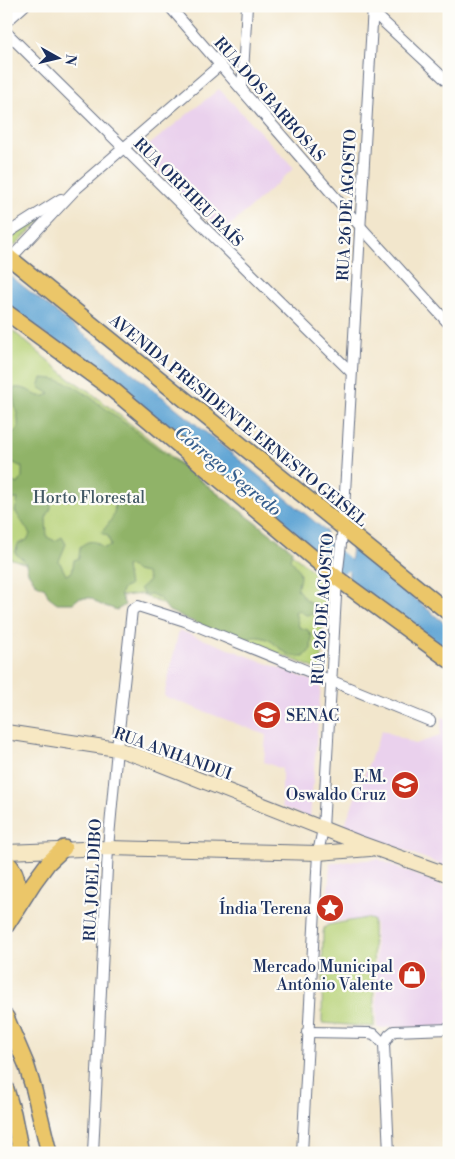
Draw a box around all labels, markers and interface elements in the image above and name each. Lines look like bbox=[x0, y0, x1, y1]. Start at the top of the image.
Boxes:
north arrow bbox=[32, 32, 82, 82]
street label: RUA DOS BARBOSAS bbox=[210, 33, 329, 166]
text: N bbox=[60, 53, 80, 66]
street label: RUA 26 DE AGOSTO bbox=[333, 128, 361, 282]
street label: RUA ORPHEU BAÍS bbox=[130, 133, 248, 251]
street label: AVENIDA PRESIDENTE ERNESTO GEISEL bbox=[105, 310, 372, 531]
water label: Córrego Segredo bbox=[170, 421, 286, 522]
park label: Horto Florestal bbox=[33, 488, 145, 508]
street label: RUA 26 DE AGOSTO bbox=[308, 532, 338, 686]
school or university icon: SENAC bbox=[252, 700, 282, 730]
place label: SENAC bbox=[286, 706, 339, 726]
street label: RUA ANHANDUI bbox=[111, 723, 235, 785]
place label: E.M. Oswaldo Cruz bbox=[286, 767, 386, 805]
school or university icon: E.M. Oswaldo Cruz bbox=[390, 770, 420, 800]
street label: RUA JOEL DIBO bbox=[80, 818, 106, 942]
place icon: Índia Terena bbox=[315, 893, 345, 923]
place label: Índia Terena bbox=[219, 897, 312, 919]
place label: Mercado Municipal Antônio Valente bbox=[253, 957, 393, 995]
shop icon: Mercado Municipal Antônio Valente bbox=[397, 960, 427, 990]

